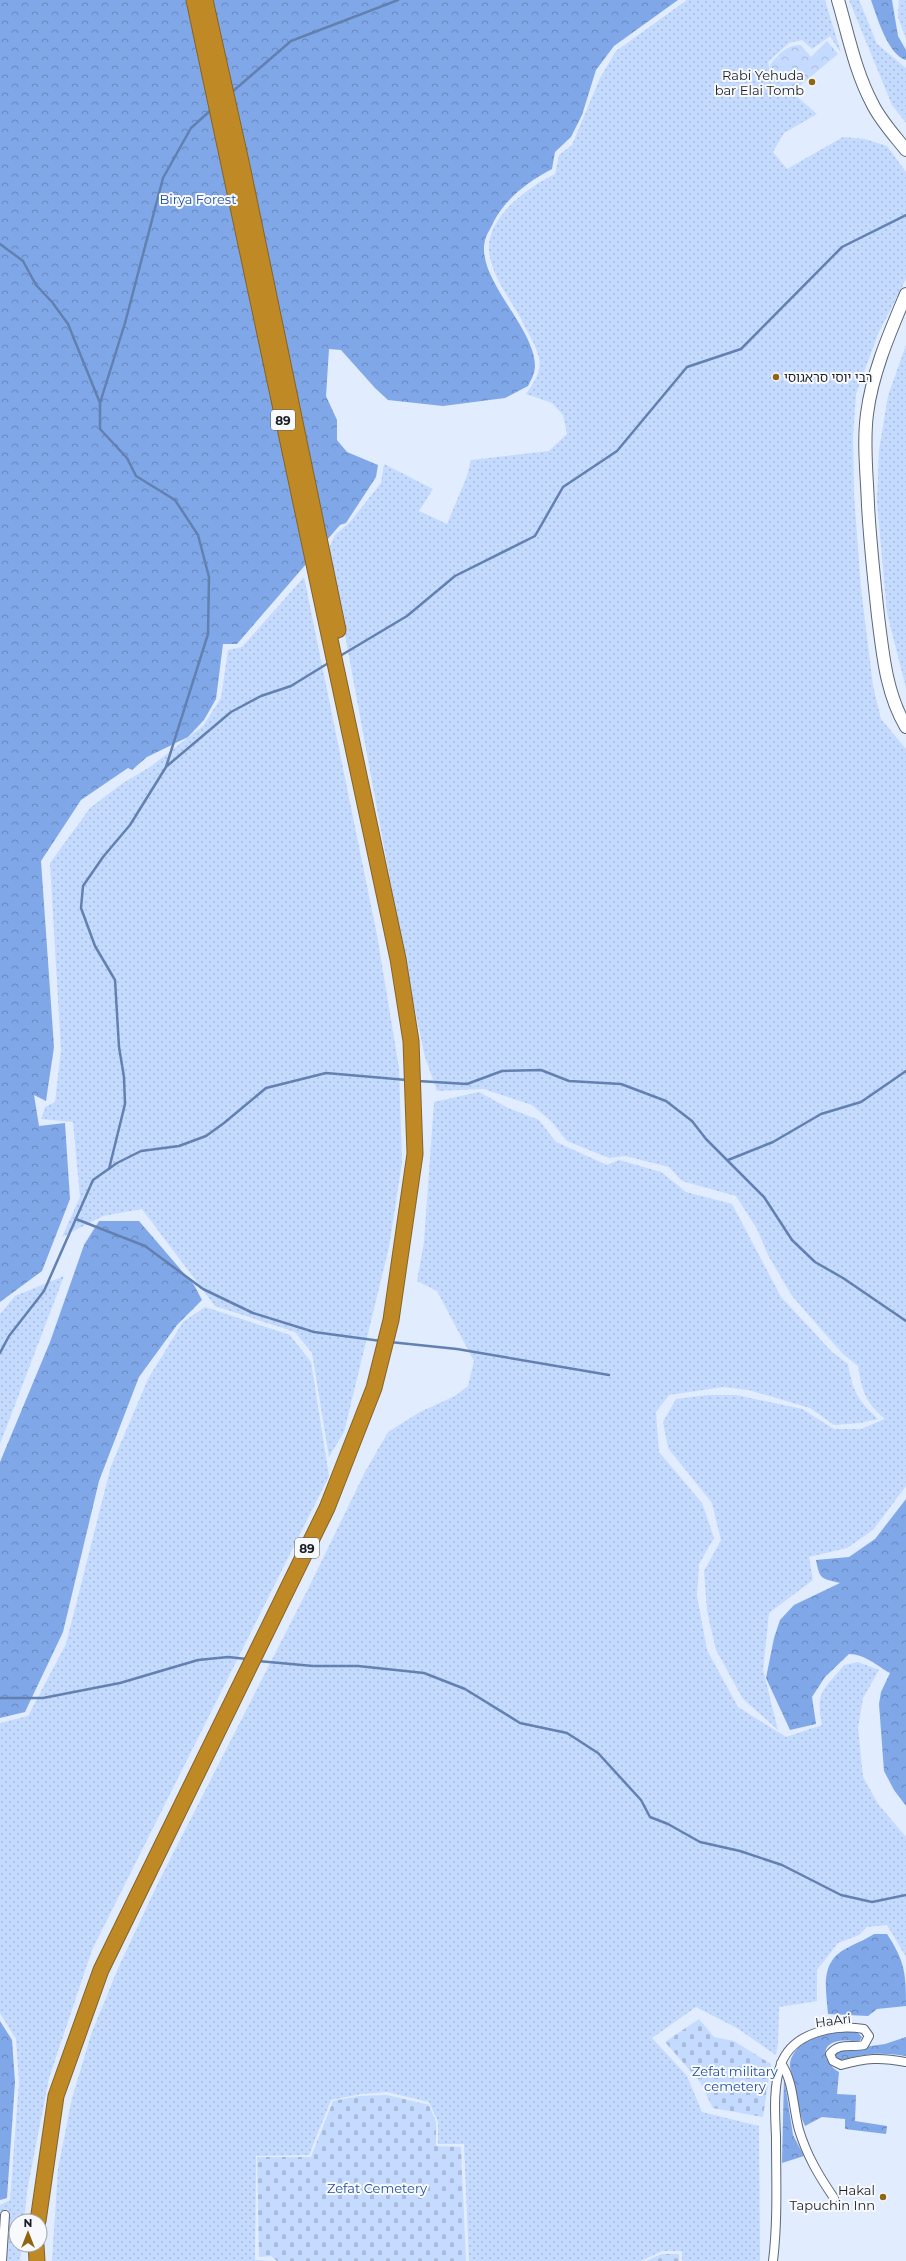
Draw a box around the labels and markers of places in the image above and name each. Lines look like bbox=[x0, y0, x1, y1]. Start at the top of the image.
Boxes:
place label: Rabi Yehuda bar Elai Tomb bbox=[715, 67, 804, 98]
marker: Rabi Yehuda bar Elai Tomb bbox=[807, 77, 817, 87]
place label: רבי יוסי סראגוסי bbox=[784, 369, 872, 385]
marker: רבי יוסי סראגוסי bbox=[771, 372, 781, 382]
place label: Hakal Tapuchin Inn bbox=[789, 2182, 875, 2213]
marker: Hakal Tapuchin Inn bbox=[878, 2192, 888, 2202]

